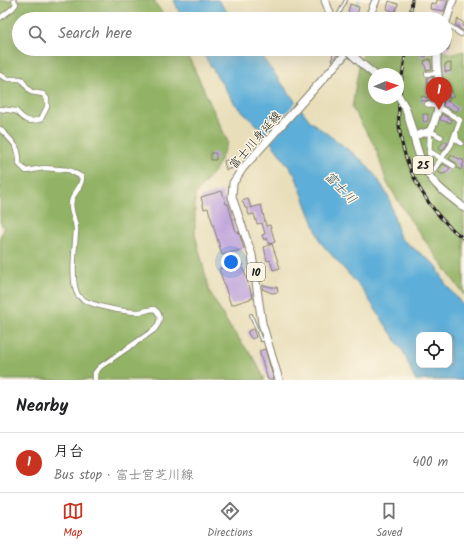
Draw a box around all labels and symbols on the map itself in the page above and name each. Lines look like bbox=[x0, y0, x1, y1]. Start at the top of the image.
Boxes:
north arrow bbox=[368, 68, 404, 104]
pin: 1 bbox=[426, 77, 452, 110]
street label: 富士川身延線 bbox=[225, 107, 286, 174]
road number: 25 bbox=[413, 156, 433, 174]
water label: 富士川 bbox=[319, 167, 361, 209]
your location bbox=[221, 252, 241, 272]
road number: 10 bbox=[247, 263, 265, 281]

